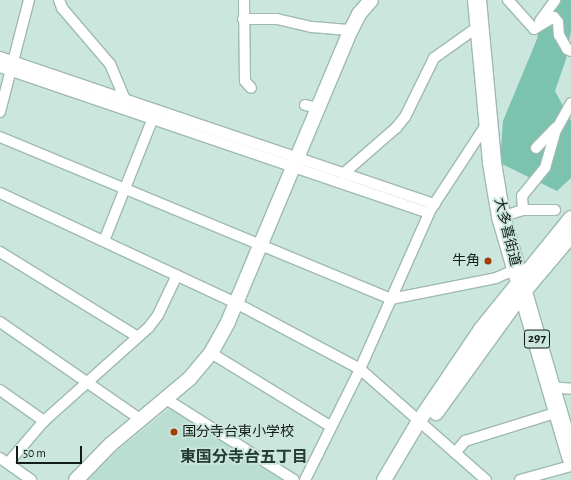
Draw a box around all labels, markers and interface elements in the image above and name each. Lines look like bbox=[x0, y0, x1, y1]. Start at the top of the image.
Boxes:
street label: 大多喜街道 bbox=[490, 196, 524, 268]
place label: 牛角 bbox=[452, 253, 480, 269]
marker: 牛角 bbox=[483, 256, 493, 266]
road number: 297 bbox=[523, 328, 551, 350]
place label: 国分寺台東小学校 bbox=[182, 424, 294, 440]
marker: 国分寺台東小学校 bbox=[169, 427, 179, 437]
scale bar bbox=[18, 438, 84, 464]
text: 50 m bbox=[23, 447, 46, 459]
district label: 東国分寺台五丁目 bbox=[180, 447, 308, 467]

